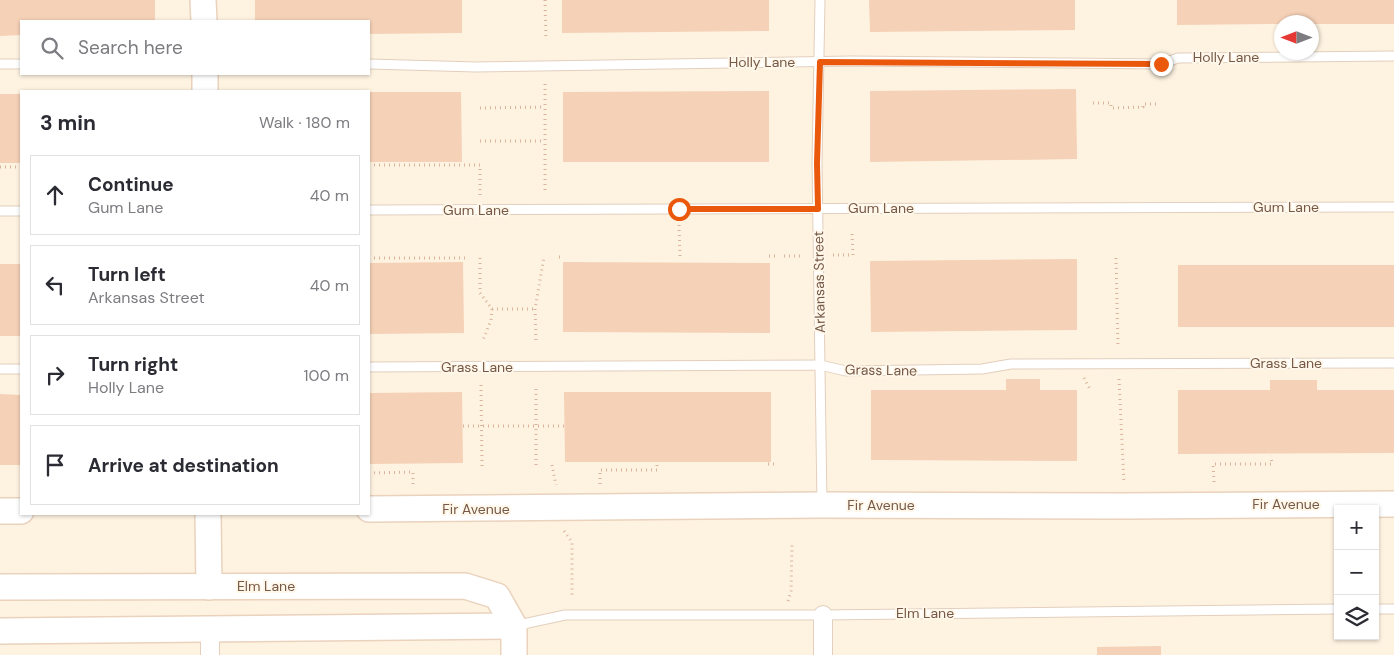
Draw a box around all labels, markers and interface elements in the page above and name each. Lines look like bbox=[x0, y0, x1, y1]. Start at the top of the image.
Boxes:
north arrow bbox=[1274, 15, 1319, 60]
search box bbox=[20, 20, 370, 75]
icon: search bbox=[38, 34, 66, 62]
text: Search here bbox=[78, 35, 183, 60]
street label: Holly Lane bbox=[1193, 48, 1259, 66]
street label: Holly Lane bbox=[729, 53, 795, 71]
route end bbox=[1150, 53, 1173, 76]
text: 3 min bbox=[40, 109, 96, 137]
text: Walk · 180 m bbox=[259, 112, 350, 133]
text: Continue bbox=[88, 172, 174, 197]
icon: ahead bbox=[41, 181, 69, 209]
text: 40 m bbox=[310, 185, 349, 206]
text: Gum Lane bbox=[88, 197, 163, 218]
route start bbox=[668, 198, 691, 221]
street label: Gum Lane bbox=[1253, 198, 1319, 216]
street label: Gum Lane bbox=[848, 199, 914, 217]
street label: Gum Lane bbox=[443, 201, 509, 219]
street label: Arkansas Street bbox=[809, 231, 829, 333]
text: Turn left bbox=[88, 262, 166, 287]
icon: left bbox=[41, 271, 69, 299]
text: 40 m bbox=[310, 275, 349, 296]
text: Arkansas Street bbox=[88, 287, 205, 308]
text: Turn right bbox=[88, 352, 178, 377]
street label: Grass Lane bbox=[1250, 354, 1322, 372]
street label: Grass Lane bbox=[441, 358, 513, 376]
street label: Grass Lane bbox=[845, 360, 917, 380]
icon: right bbox=[41, 361, 69, 389]
text: 100 m bbox=[304, 365, 349, 386]
text: Holly Lane bbox=[88, 377, 164, 398]
icon: arrive bbox=[41, 451, 69, 479]
text: Arrive at destination bbox=[88, 453, 279, 478]
street label: Fir Avenue bbox=[1252, 495, 1320, 513]
street label: Fir Avenue bbox=[847, 496, 915, 514]
street label: Fir Avenue bbox=[442, 500, 510, 518]
map controls bbox=[1334, 505, 1379, 640]
button: + bbox=[1334, 505, 1379, 550]
button: − bbox=[1334, 550, 1379, 595]
street label: Elm Lane bbox=[237, 577, 295, 595]
button: layers bbox=[1334, 595, 1379, 640]
street label: Elm Lane bbox=[896, 604, 954, 622]

